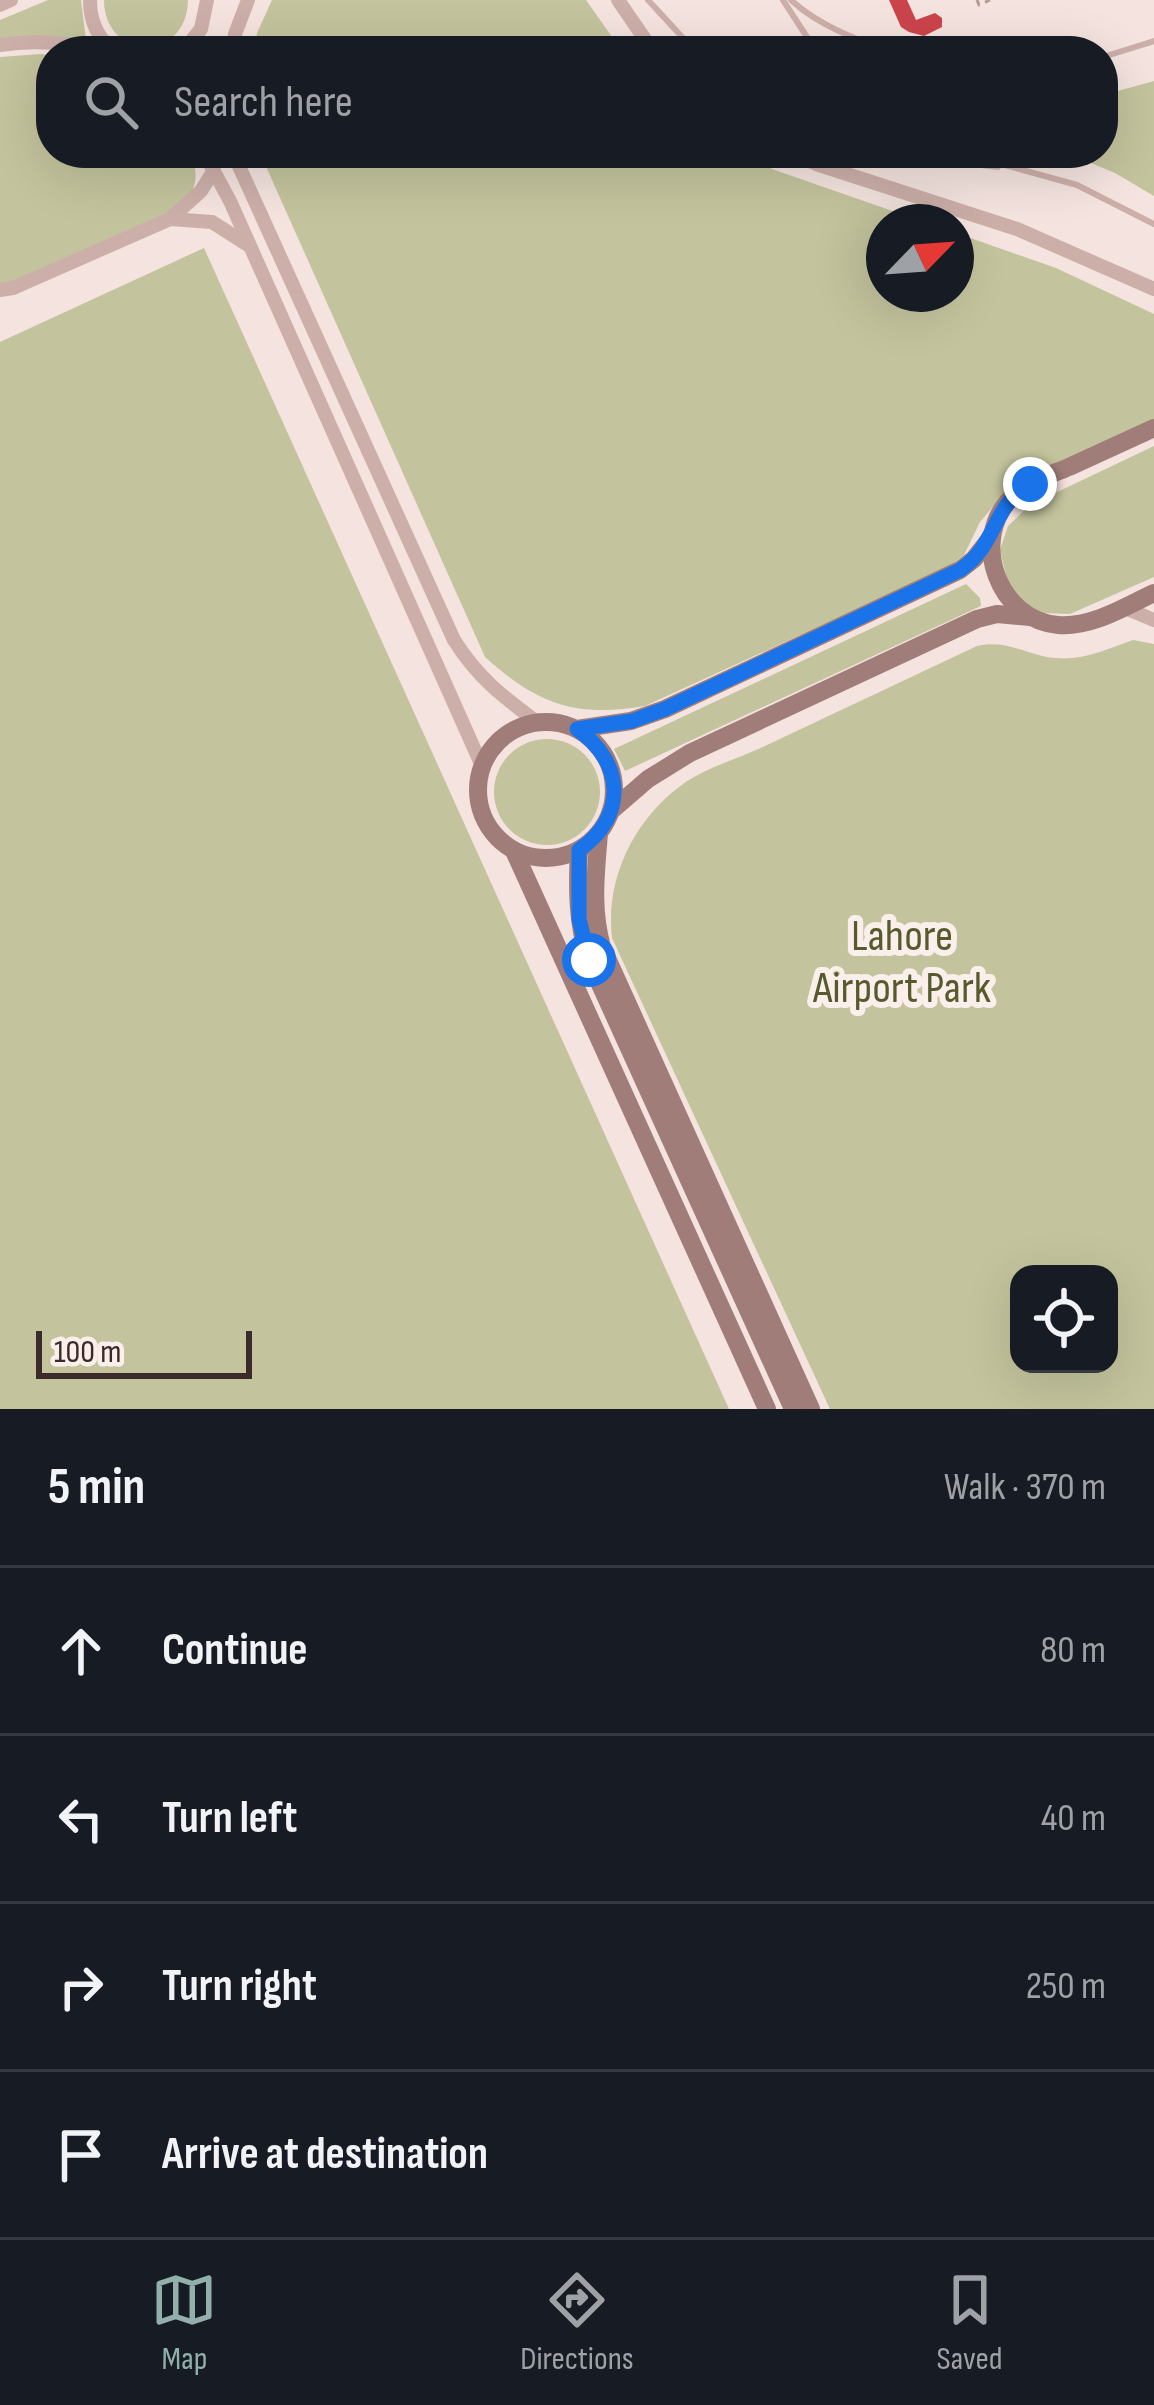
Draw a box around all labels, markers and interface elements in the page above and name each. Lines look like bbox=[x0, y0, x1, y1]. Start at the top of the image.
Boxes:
search box bbox=[36, 36, 1118, 168]
icon: search bbox=[78, 69, 144, 135]
text: Search here bbox=[174, 75, 353, 130]
north arrow bbox=[866, 204, 974, 312]
route end bbox=[1003, 457, 1057, 511]
park label: Lahore Airport Park bbox=[812, 909, 991, 1016]
route start bbox=[562, 933, 616, 987]
map controls bbox=[1010, 1265, 1118, 1373]
button: locate bbox=[1010, 1265, 1118, 1373]
scale bar bbox=[36, 1325, 252, 1378]
text: 100 m bbox=[54, 1332, 121, 1372]
text: 5 min bbox=[48, 1457, 145, 1518]
text: Walk · 370 m bbox=[944, 1464, 1106, 1511]
icon: ahead bbox=[48, 1618, 114, 1684]
text: Continue bbox=[162, 1623, 308, 1678]
text: 80 m bbox=[1040, 1627, 1106, 1674]
icon: left bbox=[48, 1786, 114, 1852]
text: Turn left bbox=[162, 1791, 297, 1846]
text: 40 m bbox=[1041, 1795, 1106, 1842]
icon: right bbox=[48, 1954, 114, 2020]
text: Turn right bbox=[162, 1959, 317, 2014]
text: 250 m bbox=[1026, 1963, 1106, 2010]
icon: arrive bbox=[48, 2122, 114, 2188]
text: Arrive at destination bbox=[162, 2127, 488, 2182]
tab: Map bbox=[151, 2267, 217, 2379]
tab: Directions bbox=[520, 2267, 634, 2379]
tab: Saved bbox=[936, 2267, 1003, 2379]

